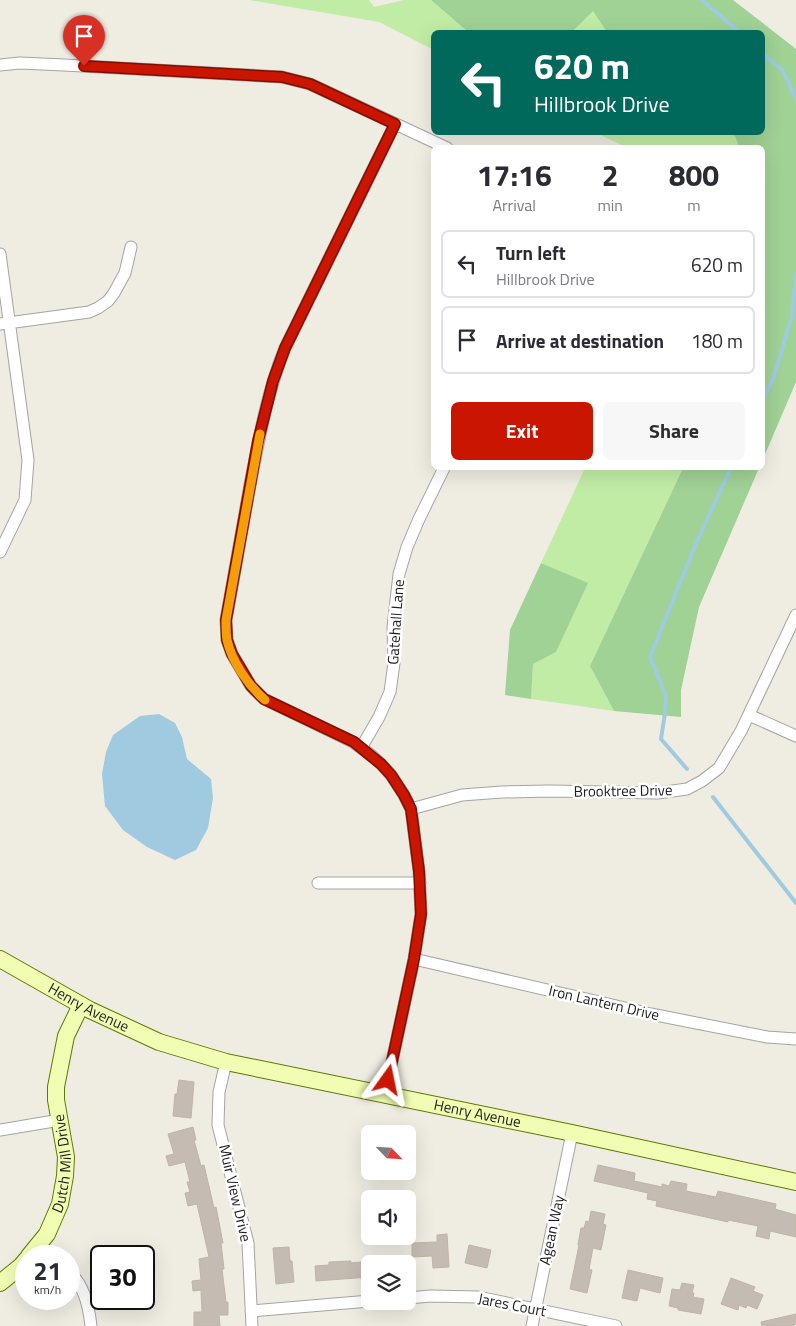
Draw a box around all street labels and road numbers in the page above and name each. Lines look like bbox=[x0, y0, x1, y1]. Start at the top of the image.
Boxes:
street label: Gatehall Lane bbox=[381, 578, 410, 666]
street label: Brooktree Drive bbox=[573, 778, 673, 803]
street label: Henry Avenue bbox=[44, 977, 133, 1038]
street label: Iron Lantern Drive bbox=[547, 979, 662, 1026]
street label: Henry Avenue bbox=[432, 1093, 523, 1133]
street label: Dutch Mill Drive bbox=[45, 1112, 77, 1217]
street label: Muir View Drive bbox=[213, 1142, 258, 1244]
street label: Agean Way bbox=[533, 1193, 570, 1267]
street label: Jares Court bbox=[476, 1287, 549, 1323]

